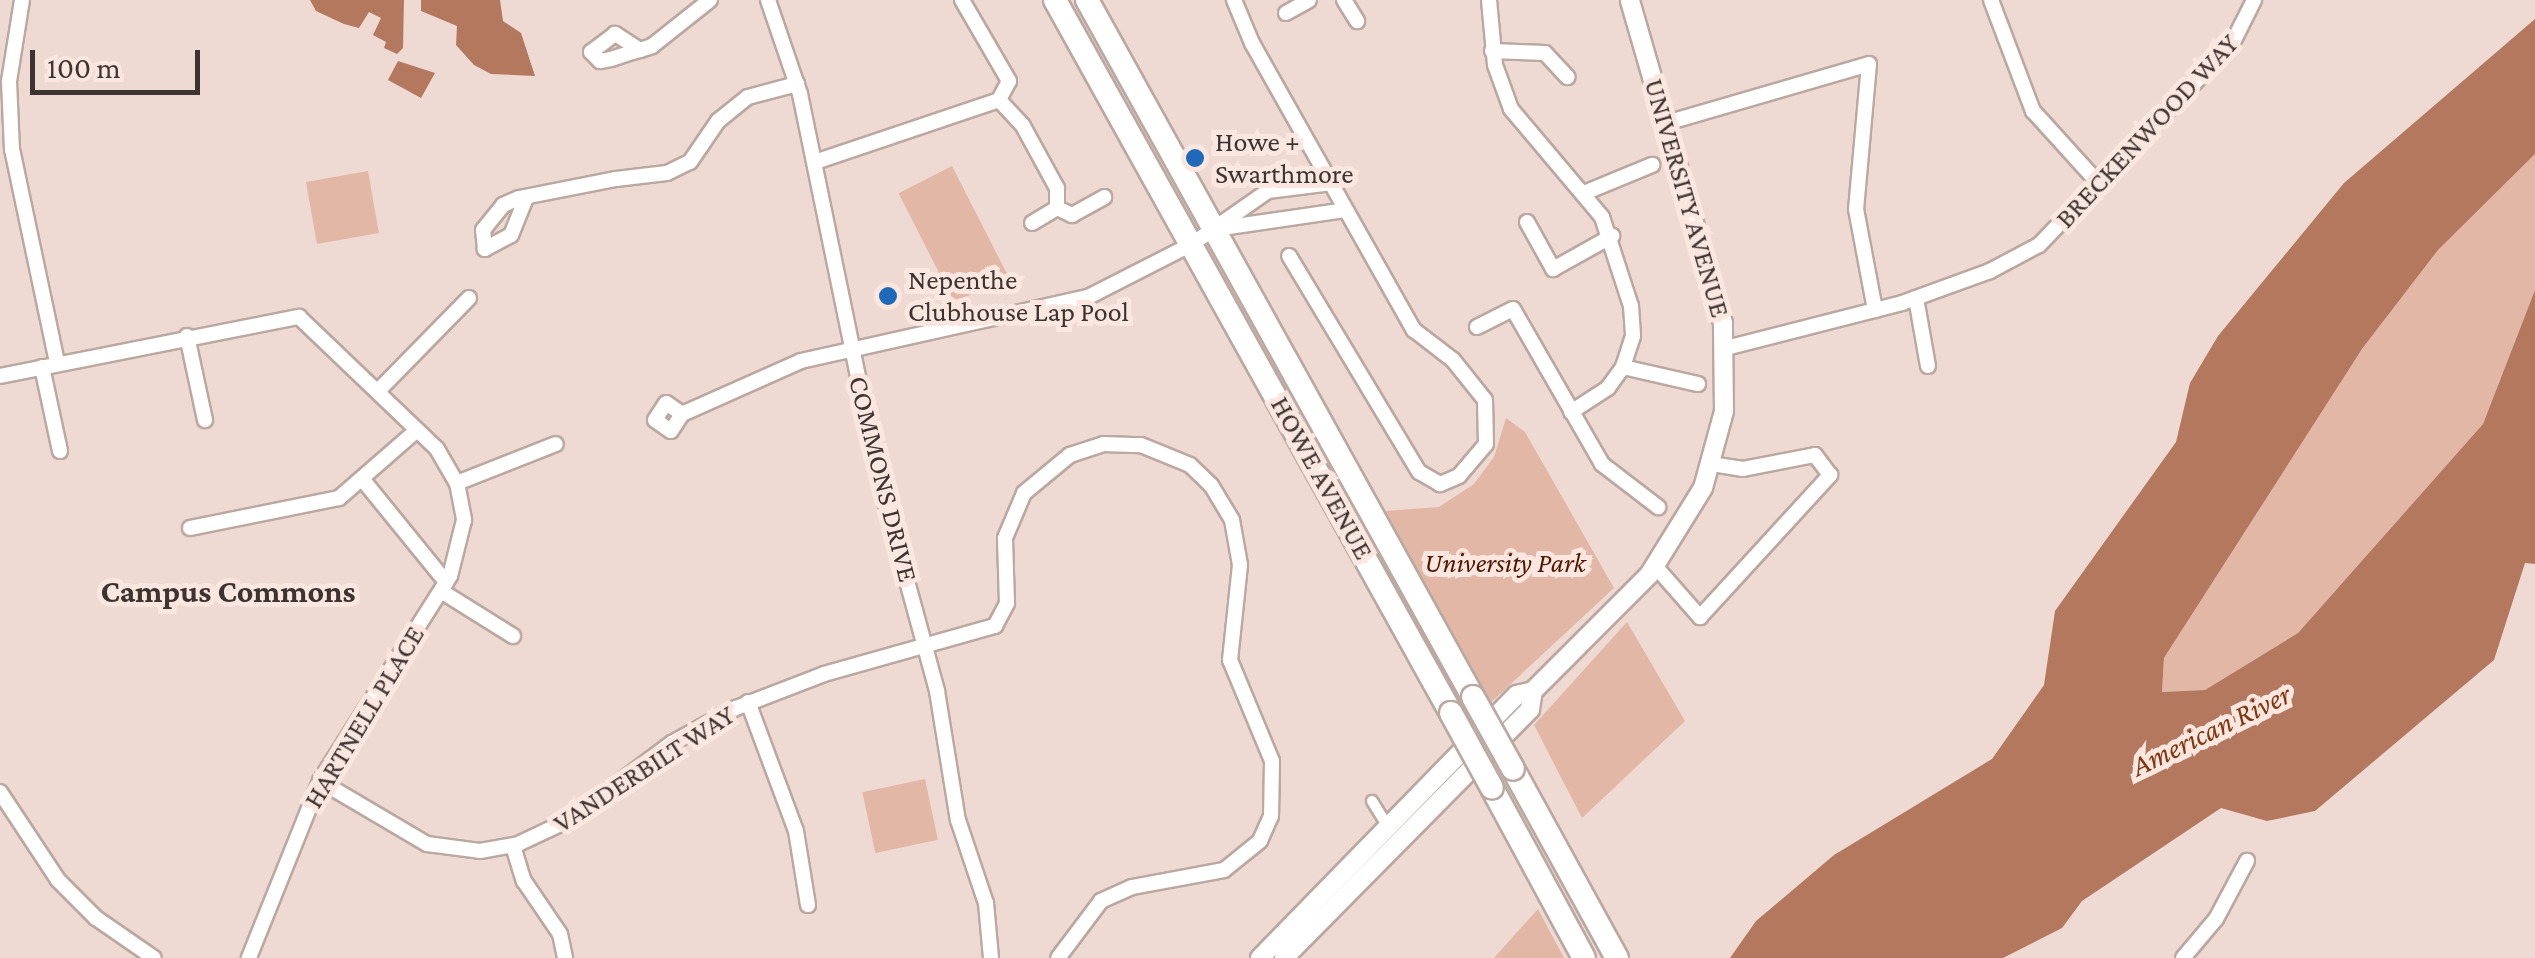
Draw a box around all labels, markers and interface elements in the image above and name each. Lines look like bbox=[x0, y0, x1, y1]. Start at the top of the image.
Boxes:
street label: BRECKENWOOD WAY bbox=[2048, 27, 2246, 235]
scale bar bbox=[35, 30, 205, 92]
text: 100 m bbox=[47, 51, 121, 84]
street label: UNIVERSITY AVENUE bbox=[1637, 75, 1737, 321]
place label: Howe + Swarthmore bbox=[1215, 125, 1353, 191]
marker: Howe + Swarthmore bbox=[1184, 147, 1206, 169]
place label: Nepenthe Clubhouse Lap Pool bbox=[908, 263, 1129, 329]
marker: Nepenthe Clubhouse Lap Pool bbox=[877, 285, 899, 307]
street label: COMMONS DRIVE bbox=[841, 373, 925, 585]
street label: HOWE AVENUE bbox=[1263, 391, 1381, 565]
park label: University Park bbox=[1424, 546, 1586, 580]
district label: Campus Commons bbox=[100, 572, 356, 610]
street label: HARTNELL PLACE bbox=[296, 620, 432, 814]
water label: American River bbox=[2125, 676, 2297, 784]
street label: VANDERBILT WAY bbox=[547, 698, 741, 840]

